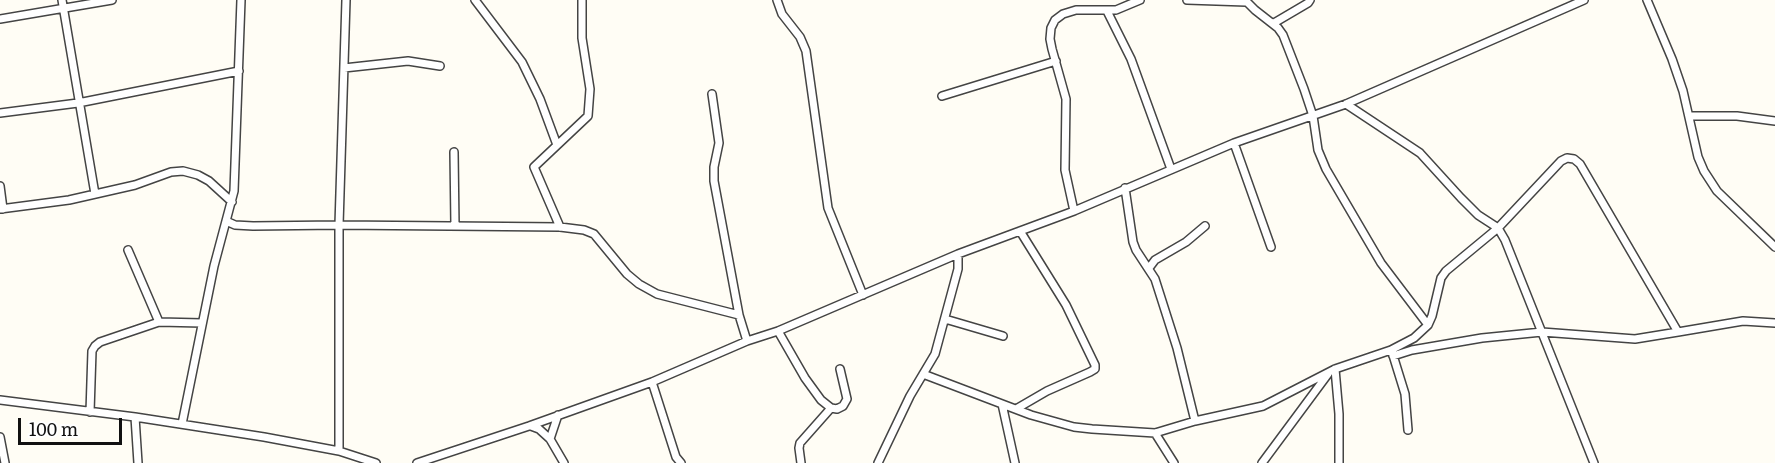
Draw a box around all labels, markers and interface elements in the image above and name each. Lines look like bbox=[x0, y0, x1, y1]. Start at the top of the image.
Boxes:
scale bar bbox=[21, 406, 124, 444]
text: 100 m bbox=[29, 415, 78, 442]

